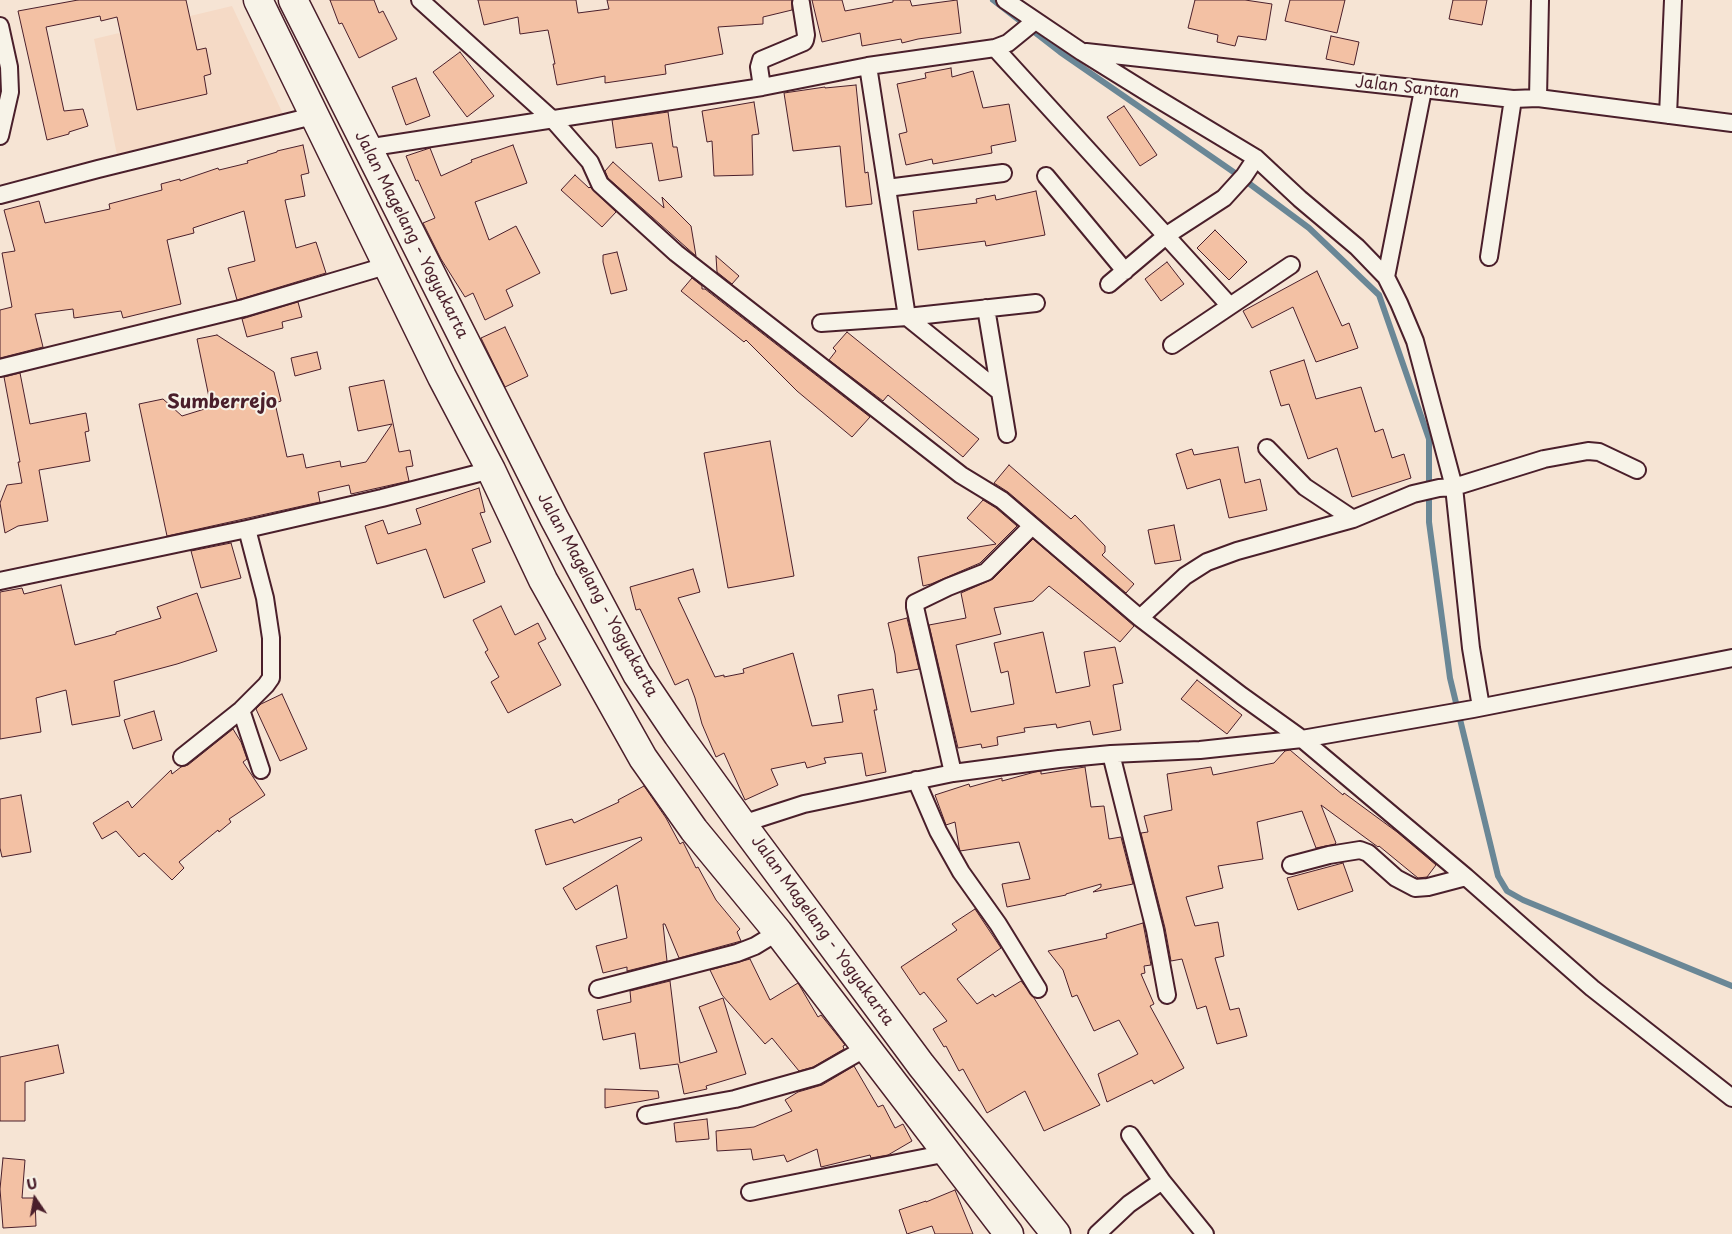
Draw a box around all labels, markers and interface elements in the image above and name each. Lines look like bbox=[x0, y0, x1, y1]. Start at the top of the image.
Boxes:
street label: Jalan Santan bbox=[1354, 73, 1460, 103]
street label: Jalan Magelang - Yogyakarta bbox=[350, 128, 472, 342]
district label: Sumberrejo bbox=[167, 392, 277, 414]
street label: Jalan Magelang - Yogyakarta bbox=[533, 490, 661, 700]
street label: Jalan Magelang - Yogyakarta bbox=[747, 832, 897, 1030]
text: U bbox=[24, 1172, 39, 1195]
north arrow bbox=[10, 1174, 60, 1224]

